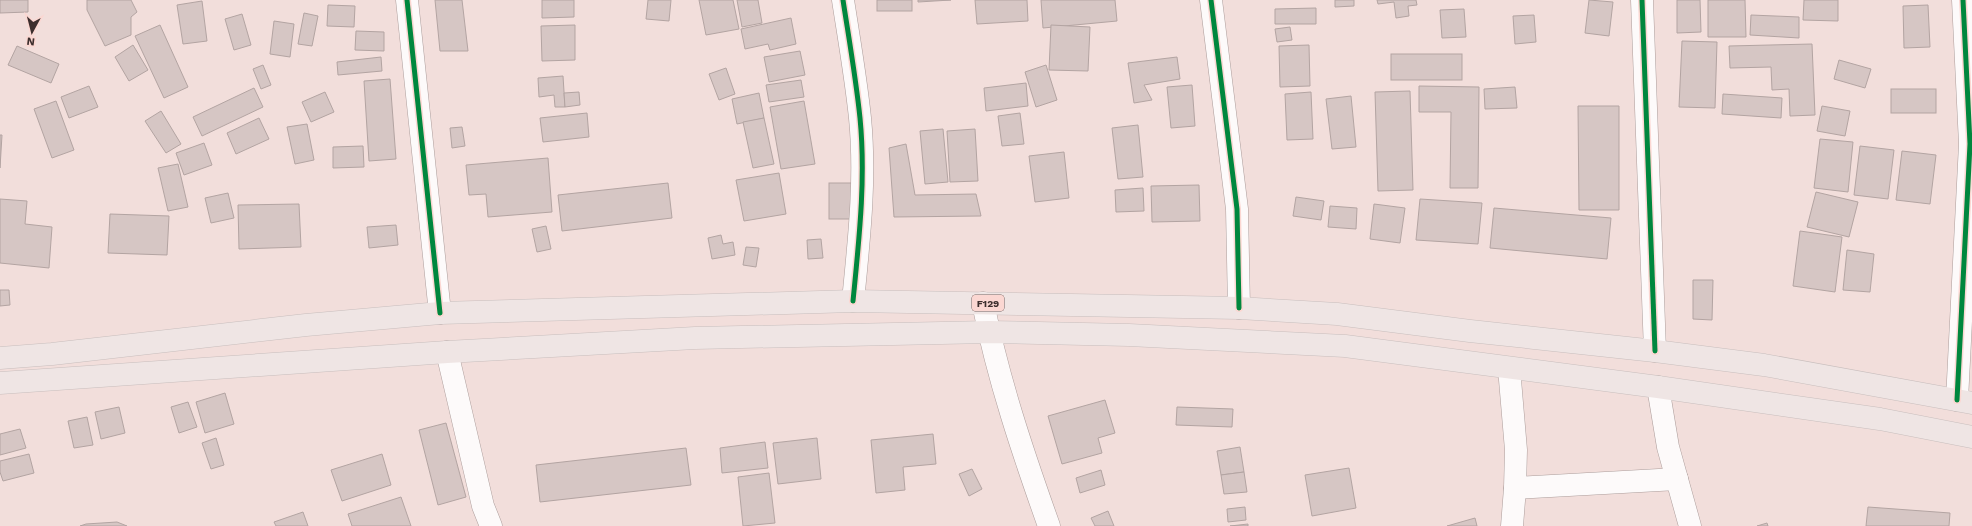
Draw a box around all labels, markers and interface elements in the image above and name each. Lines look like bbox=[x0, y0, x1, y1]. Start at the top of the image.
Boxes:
north arrow bbox=[12, 12, 52, 52]
text: N bbox=[26, 34, 36, 48]
road number: F129 bbox=[972, 295, 1004, 311]

